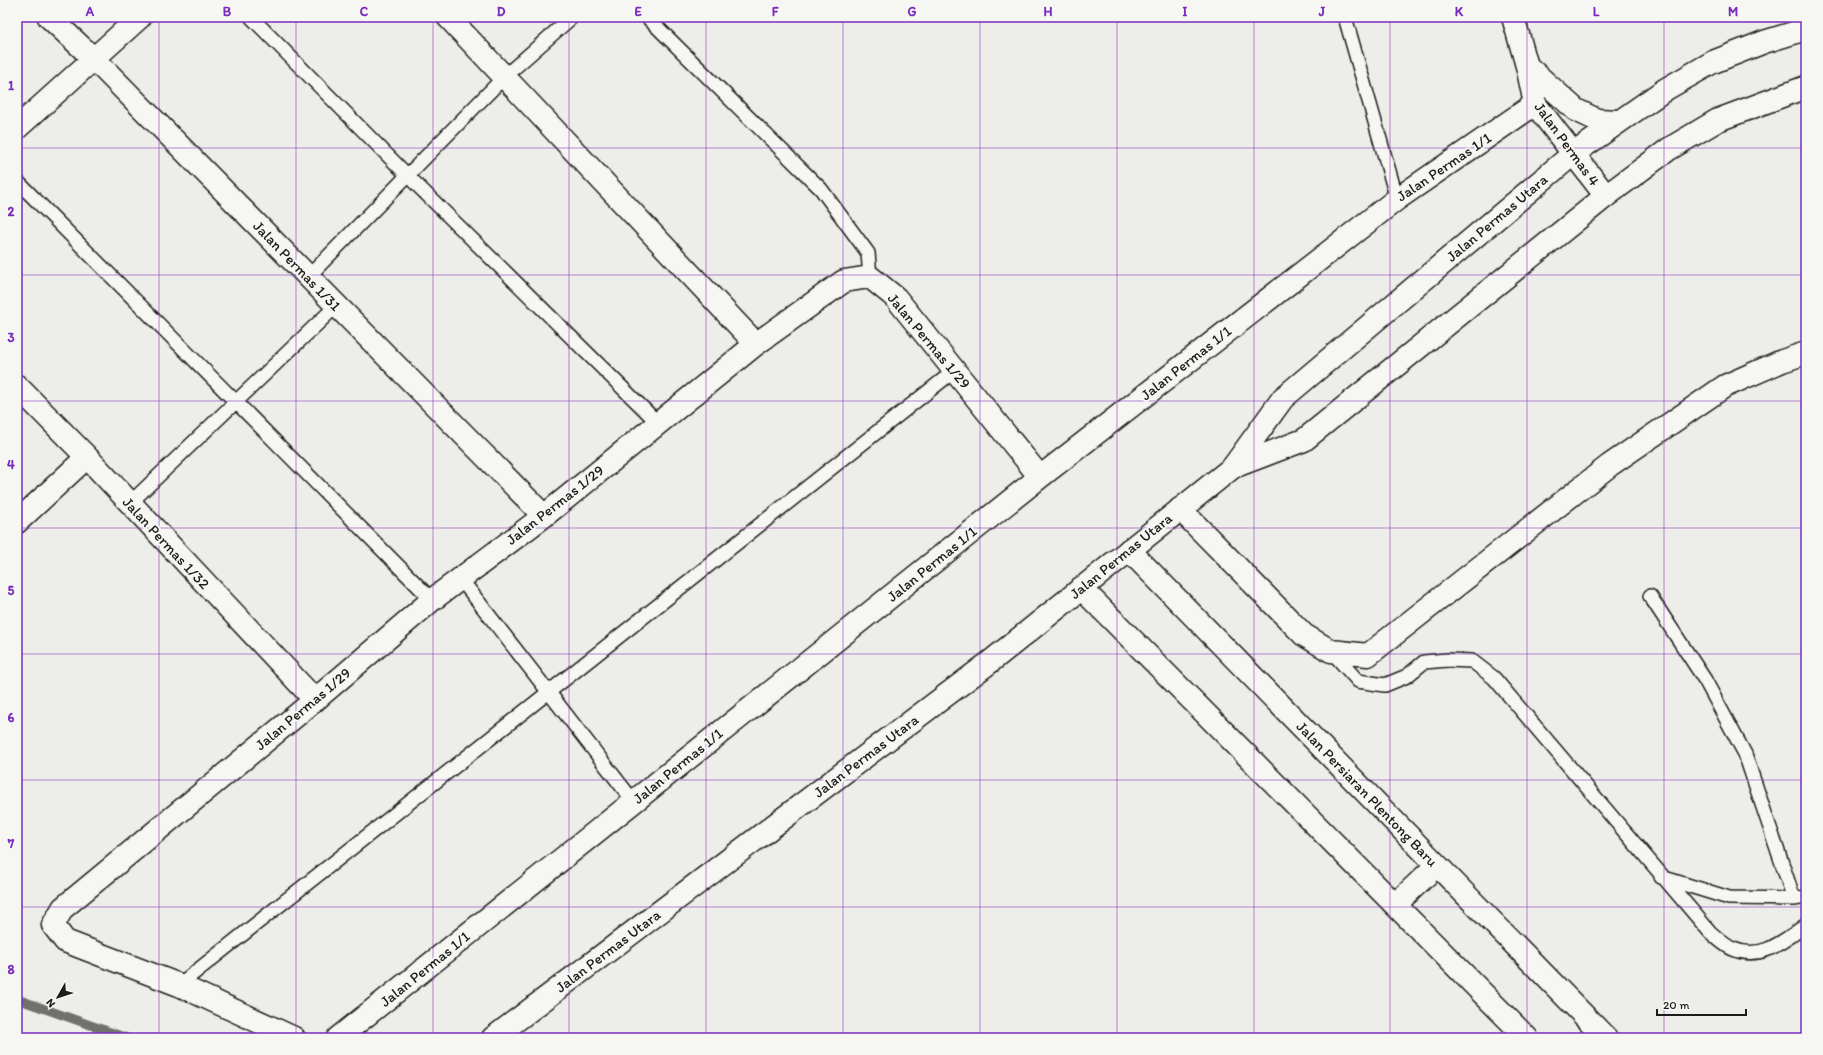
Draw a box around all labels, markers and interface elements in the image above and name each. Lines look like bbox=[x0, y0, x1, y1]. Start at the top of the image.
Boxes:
text: A bbox=[85, 4, 95, 19]
text: B bbox=[223, 4, 232, 19]
text: C bbox=[360, 4, 369, 19]
text: D bbox=[497, 4, 506, 19]
text: E bbox=[634, 4, 642, 19]
text: F bbox=[772, 4, 779, 19]
text: G bbox=[908, 4, 917, 19]
text: H bbox=[1044, 4, 1053, 19]
text: I bbox=[1183, 4, 1188, 19]
text: J bbox=[1318, 4, 1326, 19]
text: K bbox=[1455, 4, 1464, 19]
text: L bbox=[1593, 4, 1600, 19]
text: M bbox=[1728, 4, 1738, 19]
text: 1 bbox=[8, 78, 14, 93]
street label: Jalan Permas 4 bbox=[1531, 99, 1603, 189]
street label: Jalan Permas 1/1 bbox=[1393, 129, 1495, 205]
street label: Jalan Permas Utara bbox=[1443, 170, 1551, 266]
text: 2 bbox=[8, 204, 15, 219]
street label: Jalan Permas 1/31 bbox=[249, 217, 345, 315]
street label: Jalan Permas 1/29 bbox=[884, 290, 974, 393]
street label: Jalan Permas 1/1 bbox=[1137, 322, 1235, 404]
text: 3 bbox=[7, 330, 15, 345]
text: 4 bbox=[7, 457, 15, 472]
street label: Jalan Permas 1/29 bbox=[503, 461, 608, 549]
street label: Jalan Permas 1/32 bbox=[119, 493, 213, 593]
street label: Jalan Permas Utara bbox=[1066, 509, 1176, 603]
street label: Jalan Permas 1/1 bbox=[883, 522, 981, 606]
text: 5 bbox=[8, 583, 15, 598]
street label: Jalan Permas 1/29 bbox=[252, 664, 355, 754]
text: 6 bbox=[8, 710, 15, 725]
street label: Jalan Permas Utara bbox=[810, 711, 922, 801]
street label: Jalan Persiaran Plentong Baru bbox=[1293, 718, 1441, 870]
street label: Jalan Permas 1/1 bbox=[629, 724, 727, 808]
text: 7 bbox=[7, 836, 15, 851]
street label: Jalan Permas Utara bbox=[552, 906, 664, 996]
street label: Jalan Permas 1/1 bbox=[376, 927, 474, 1011]
text: 8 bbox=[7, 962, 15, 977]
north arrow bbox=[38, 977, 78, 1017]
scale bar bbox=[1657, 991, 1746, 1017]
text: N bbox=[43, 996, 58, 1010]
text: 20 m bbox=[1663, 998, 1690, 1012]

